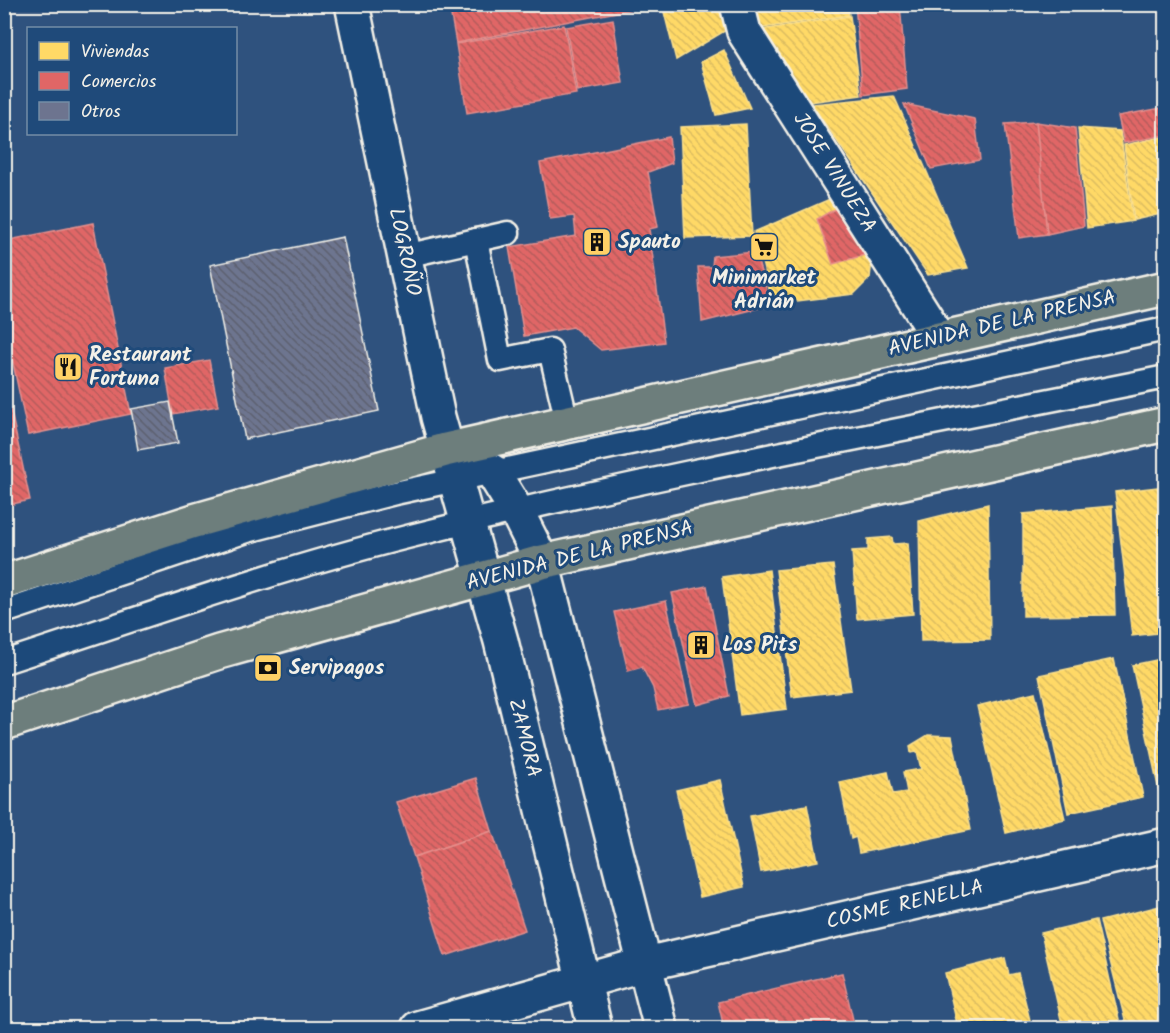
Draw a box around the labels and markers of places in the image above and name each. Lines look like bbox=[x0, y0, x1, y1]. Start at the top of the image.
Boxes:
building icon: Spauto bbox=[581, 226, 613, 258]
place label: Spauto bbox=[618, 226, 681, 259]
supermarket icon: Minimarket Adrián bbox=[748, 231, 780, 263]
place label: Minimarket Adrián bbox=[712, 262, 817, 319]
place label: Restaurant Fortuna bbox=[89, 339, 192, 396]
restaurant icon: Restaurant Fortuna bbox=[52, 351, 84, 383]
building icon: Los Pits bbox=[685, 629, 717, 661]
place label: Los Pits bbox=[722, 629, 797, 662]
bank icon: Servipagos bbox=[252, 652, 284, 684]
place label: Servipagos bbox=[289, 652, 384, 685]

